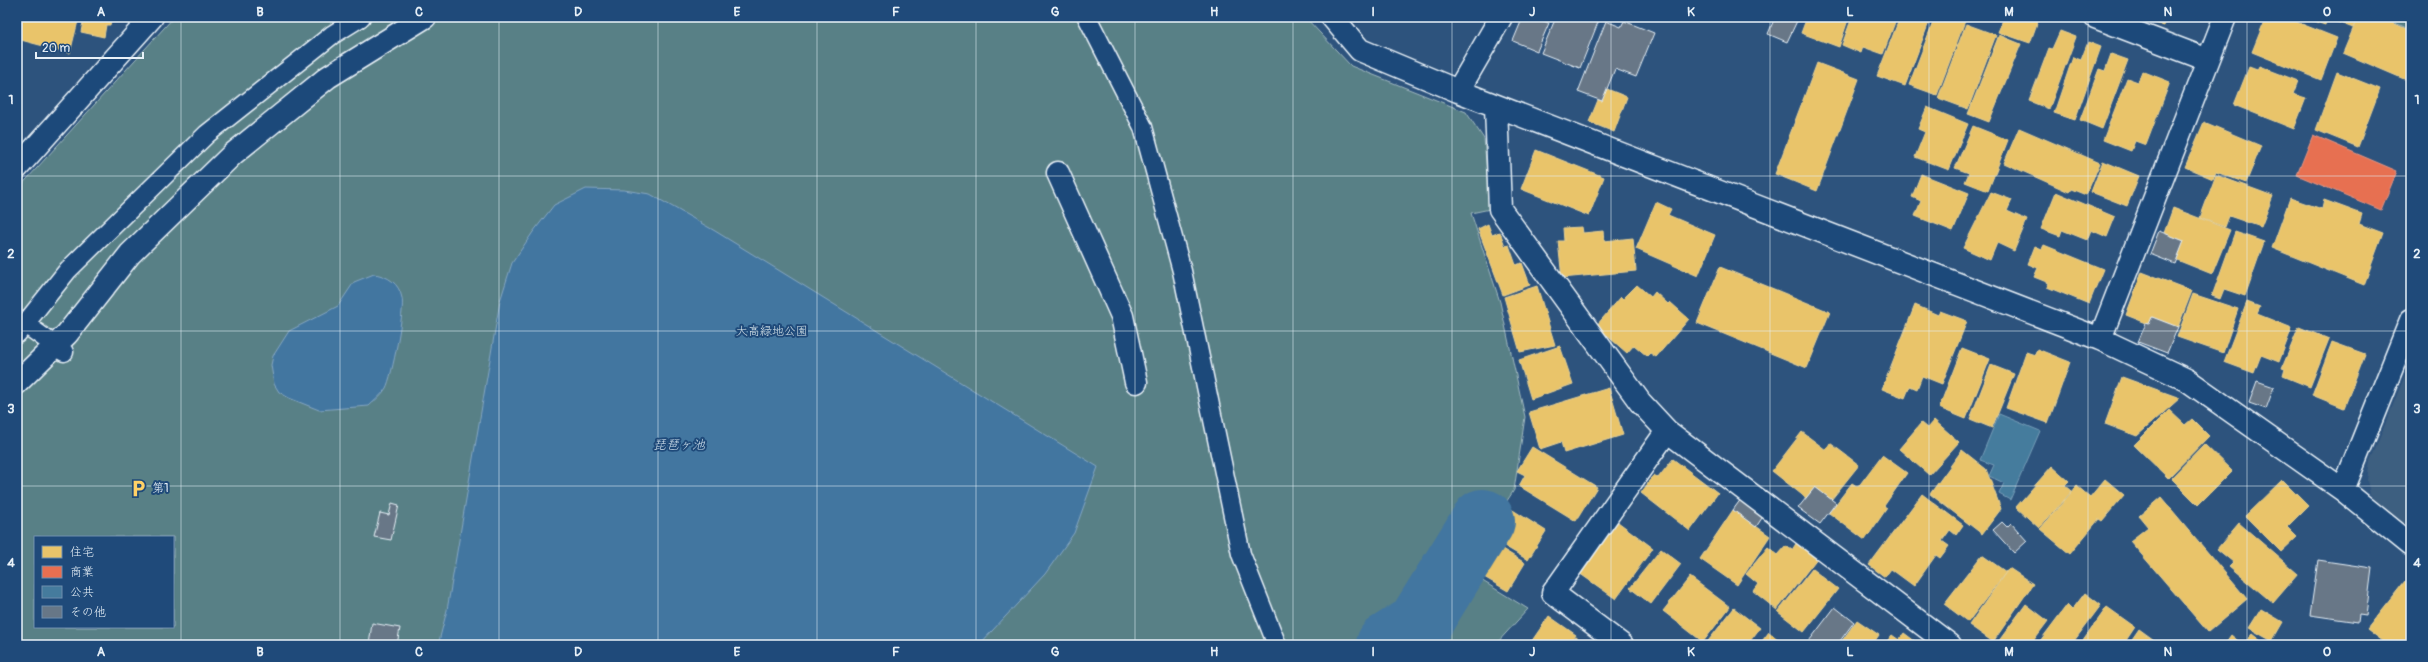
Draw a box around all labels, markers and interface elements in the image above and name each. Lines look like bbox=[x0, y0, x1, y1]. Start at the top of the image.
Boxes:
text: A bbox=[97, 4, 106, 20]
text: B bbox=[256, 4, 264, 20]
text: C bbox=[415, 4, 423, 20]
text: D bbox=[574, 4, 582, 20]
text: E bbox=[734, 4, 741, 20]
text: F bbox=[892, 4, 900, 20]
text: G bbox=[1051, 4, 1060, 20]
text: H bbox=[1210, 4, 1218, 20]
text: I bbox=[1371, 4, 1375, 20]
text: J bbox=[1529, 4, 1535, 20]
text: K bbox=[1687, 4, 1695, 20]
text: L bbox=[1846, 4, 1854, 20]
text: M bbox=[2004, 4, 2014, 20]
text: N bbox=[2164, 4, 2173, 20]
text: O bbox=[2323, 4, 2332, 20]
scale bar bbox=[36, 34, 143, 60]
text: 20 m bbox=[42, 41, 71, 56]
text: 1 bbox=[8, 92, 14, 108]
text: 1 bbox=[2414, 92, 2420, 108]
text: 2 bbox=[7, 246, 15, 262]
text: 2 bbox=[2413, 246, 2421, 262]
park label: 大高緑地公園 bbox=[736, 324, 808, 339]
text: 3 bbox=[7, 401, 15, 417]
text: 3 bbox=[2413, 401, 2421, 417]
water label: 琵琶ヶ池 bbox=[653, 437, 706, 453]
parking icon: 第1 bbox=[129, 478, 149, 498]
place label: 第1 bbox=[152, 481, 169, 496]
legend bbox=[34, 536, 174, 628]
text: 住宅 bbox=[70, 545, 94, 560]
text: 4 bbox=[7, 555, 15, 571]
text: 4 bbox=[2413, 555, 2421, 571]
text: 商業 bbox=[70, 565, 94, 580]
text: 公共 bbox=[70, 585, 94, 600]
text: その他 bbox=[70, 605, 106, 620]
text: A bbox=[97, 644, 106, 660]
text: B bbox=[256, 644, 264, 660]
text: C bbox=[415, 644, 423, 660]
text: D bbox=[574, 644, 582, 660]
text: E bbox=[734, 644, 741, 660]
text: F bbox=[892, 644, 900, 660]
text: G bbox=[1051, 644, 1060, 660]
text: H bbox=[1210, 644, 1218, 660]
text: I bbox=[1371, 644, 1375, 660]
text: J bbox=[1529, 644, 1535, 660]
text: K bbox=[1687, 644, 1695, 660]
text: L bbox=[1846, 644, 1854, 660]
text: M bbox=[2004, 644, 2014, 660]
text: N bbox=[2164, 644, 2173, 660]
text: O bbox=[2323, 644, 2332, 660]

